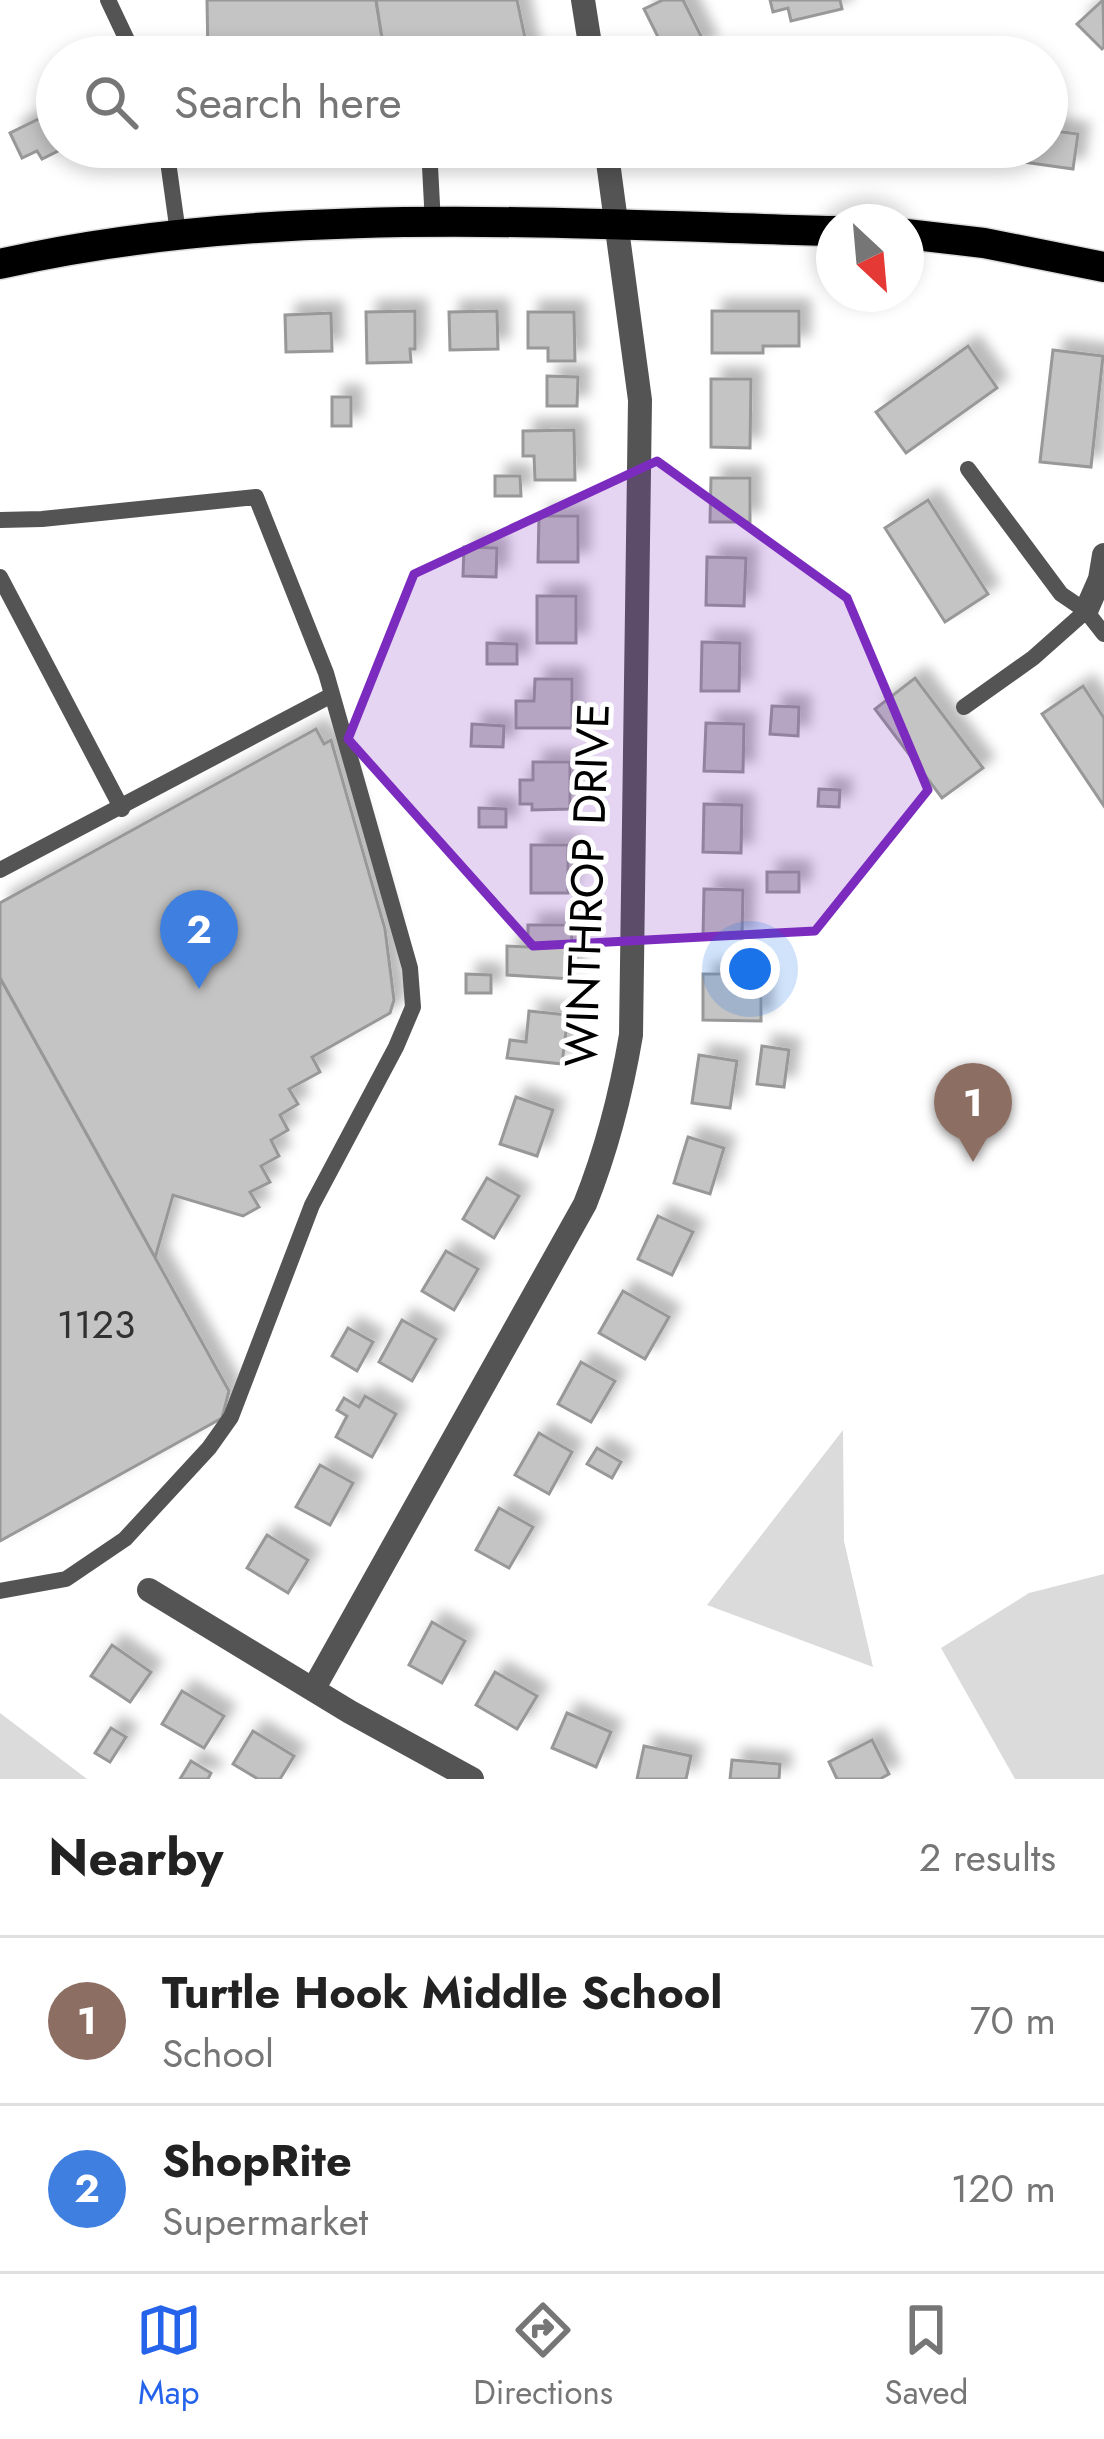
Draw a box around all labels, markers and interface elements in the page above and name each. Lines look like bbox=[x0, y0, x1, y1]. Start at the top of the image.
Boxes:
search box bbox=[36, 36, 1068, 168]
icon: search bbox=[78, 69, 144, 135]
text: Search here bbox=[174, 70, 402, 135]
north arrow bbox=[816, 204, 924, 312]
street label: WINTHROP DRIVE bbox=[548, 702, 626, 1068]
pin: 2 bbox=[160, 890, 238, 989]
your location bbox=[720, 939, 780, 999]
pin: 1 bbox=[934, 1063, 1012, 1162]
house number: 1123 bbox=[57, 1296, 135, 1353]
text: Nearby bbox=[48, 1820, 223, 1894]
text: 2 results bbox=[919, 1829, 1056, 1886]
text: Turtle Hook Middle School bbox=[162, 1960, 722, 2025]
text: 1 bbox=[77, 1992, 97, 2049]
text: 70 m bbox=[970, 1992, 1056, 2049]
text: School bbox=[162, 2025, 274, 2082]
text: ShopRite bbox=[162, 2128, 352, 2193]
text: 2 bbox=[74, 2160, 100, 2217]
text: 120 m bbox=[951, 2160, 1056, 2217]
text: Supermarket bbox=[162, 2193, 368, 2250]
tab: Map bbox=[136, 2297, 202, 2416]
tab: Directions bbox=[473, 2297, 613, 2416]
tab: Saved bbox=[885, 2297, 968, 2416]

